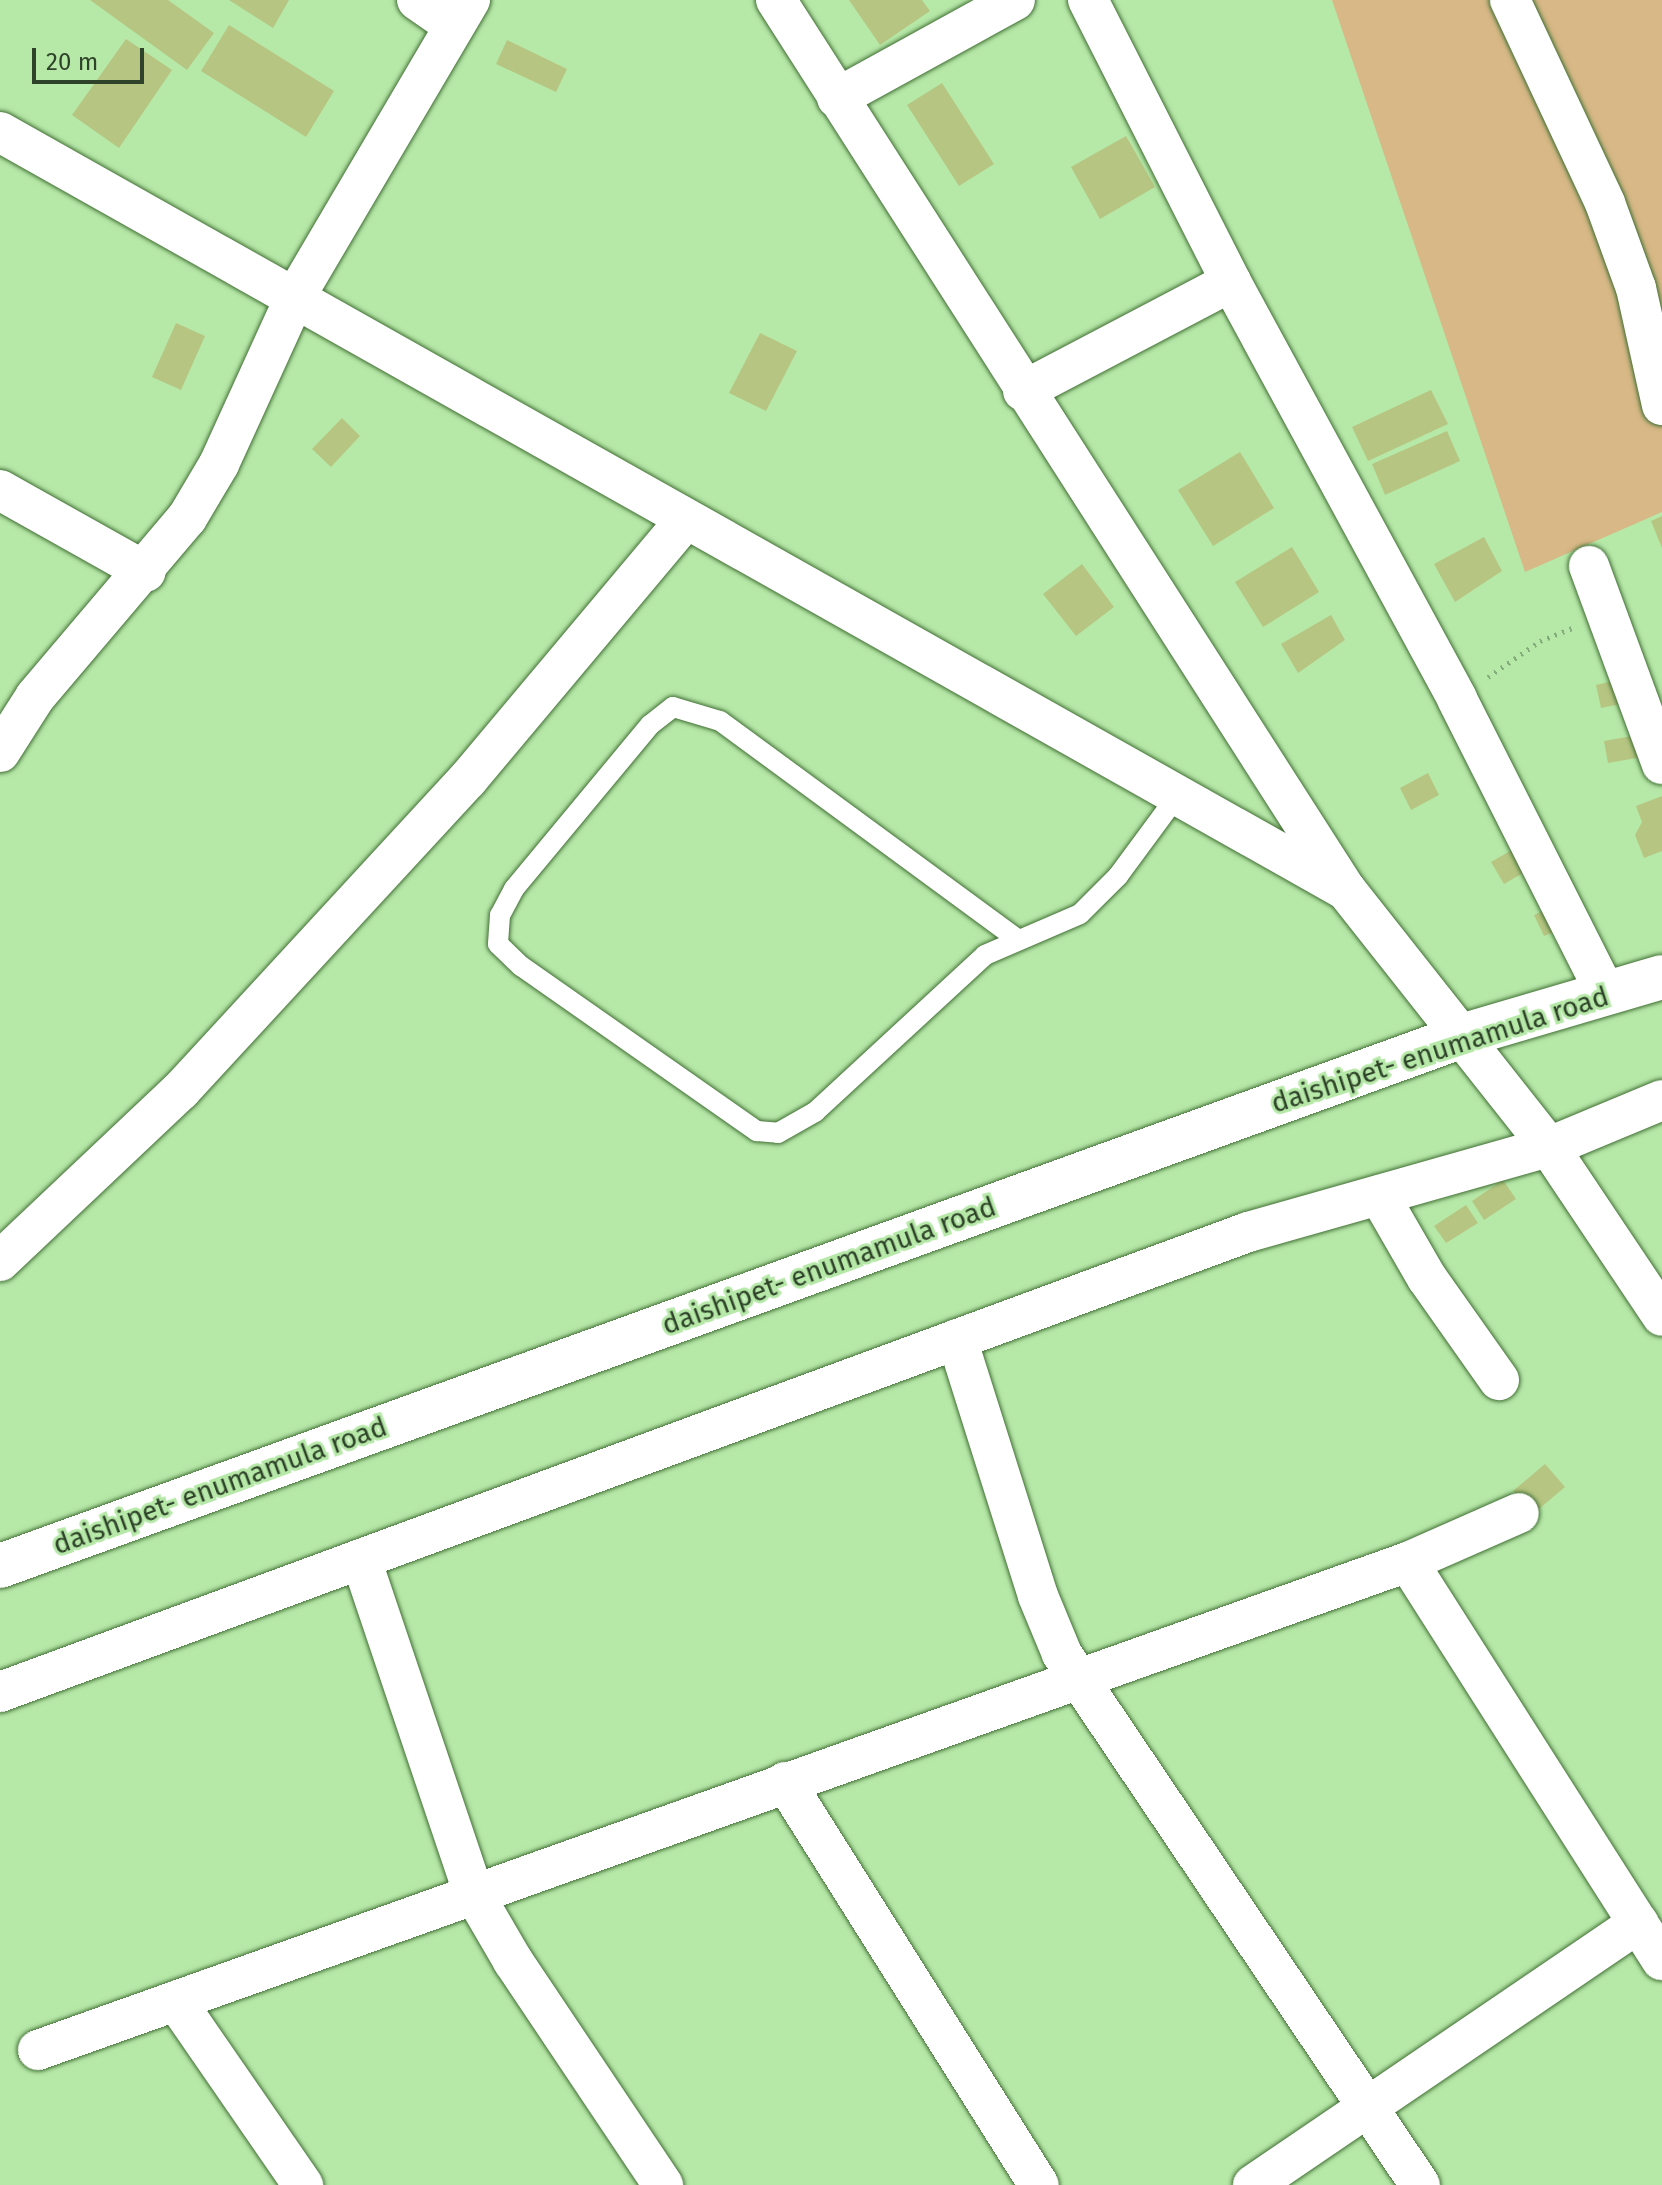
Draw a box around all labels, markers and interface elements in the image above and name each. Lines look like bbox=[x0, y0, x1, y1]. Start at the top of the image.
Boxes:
scale bar bbox=[36, 32, 148, 82]
text: 20 m bbox=[46, 48, 98, 76]
street label: daishipet- enumamula road bbox=[1267, 979, 1613, 1121]
street label: daishipet- enumamula road bbox=[657, 1190, 1001, 1342]
street label: daishipet- enumamula road bbox=[48, 1410, 392, 1562]

